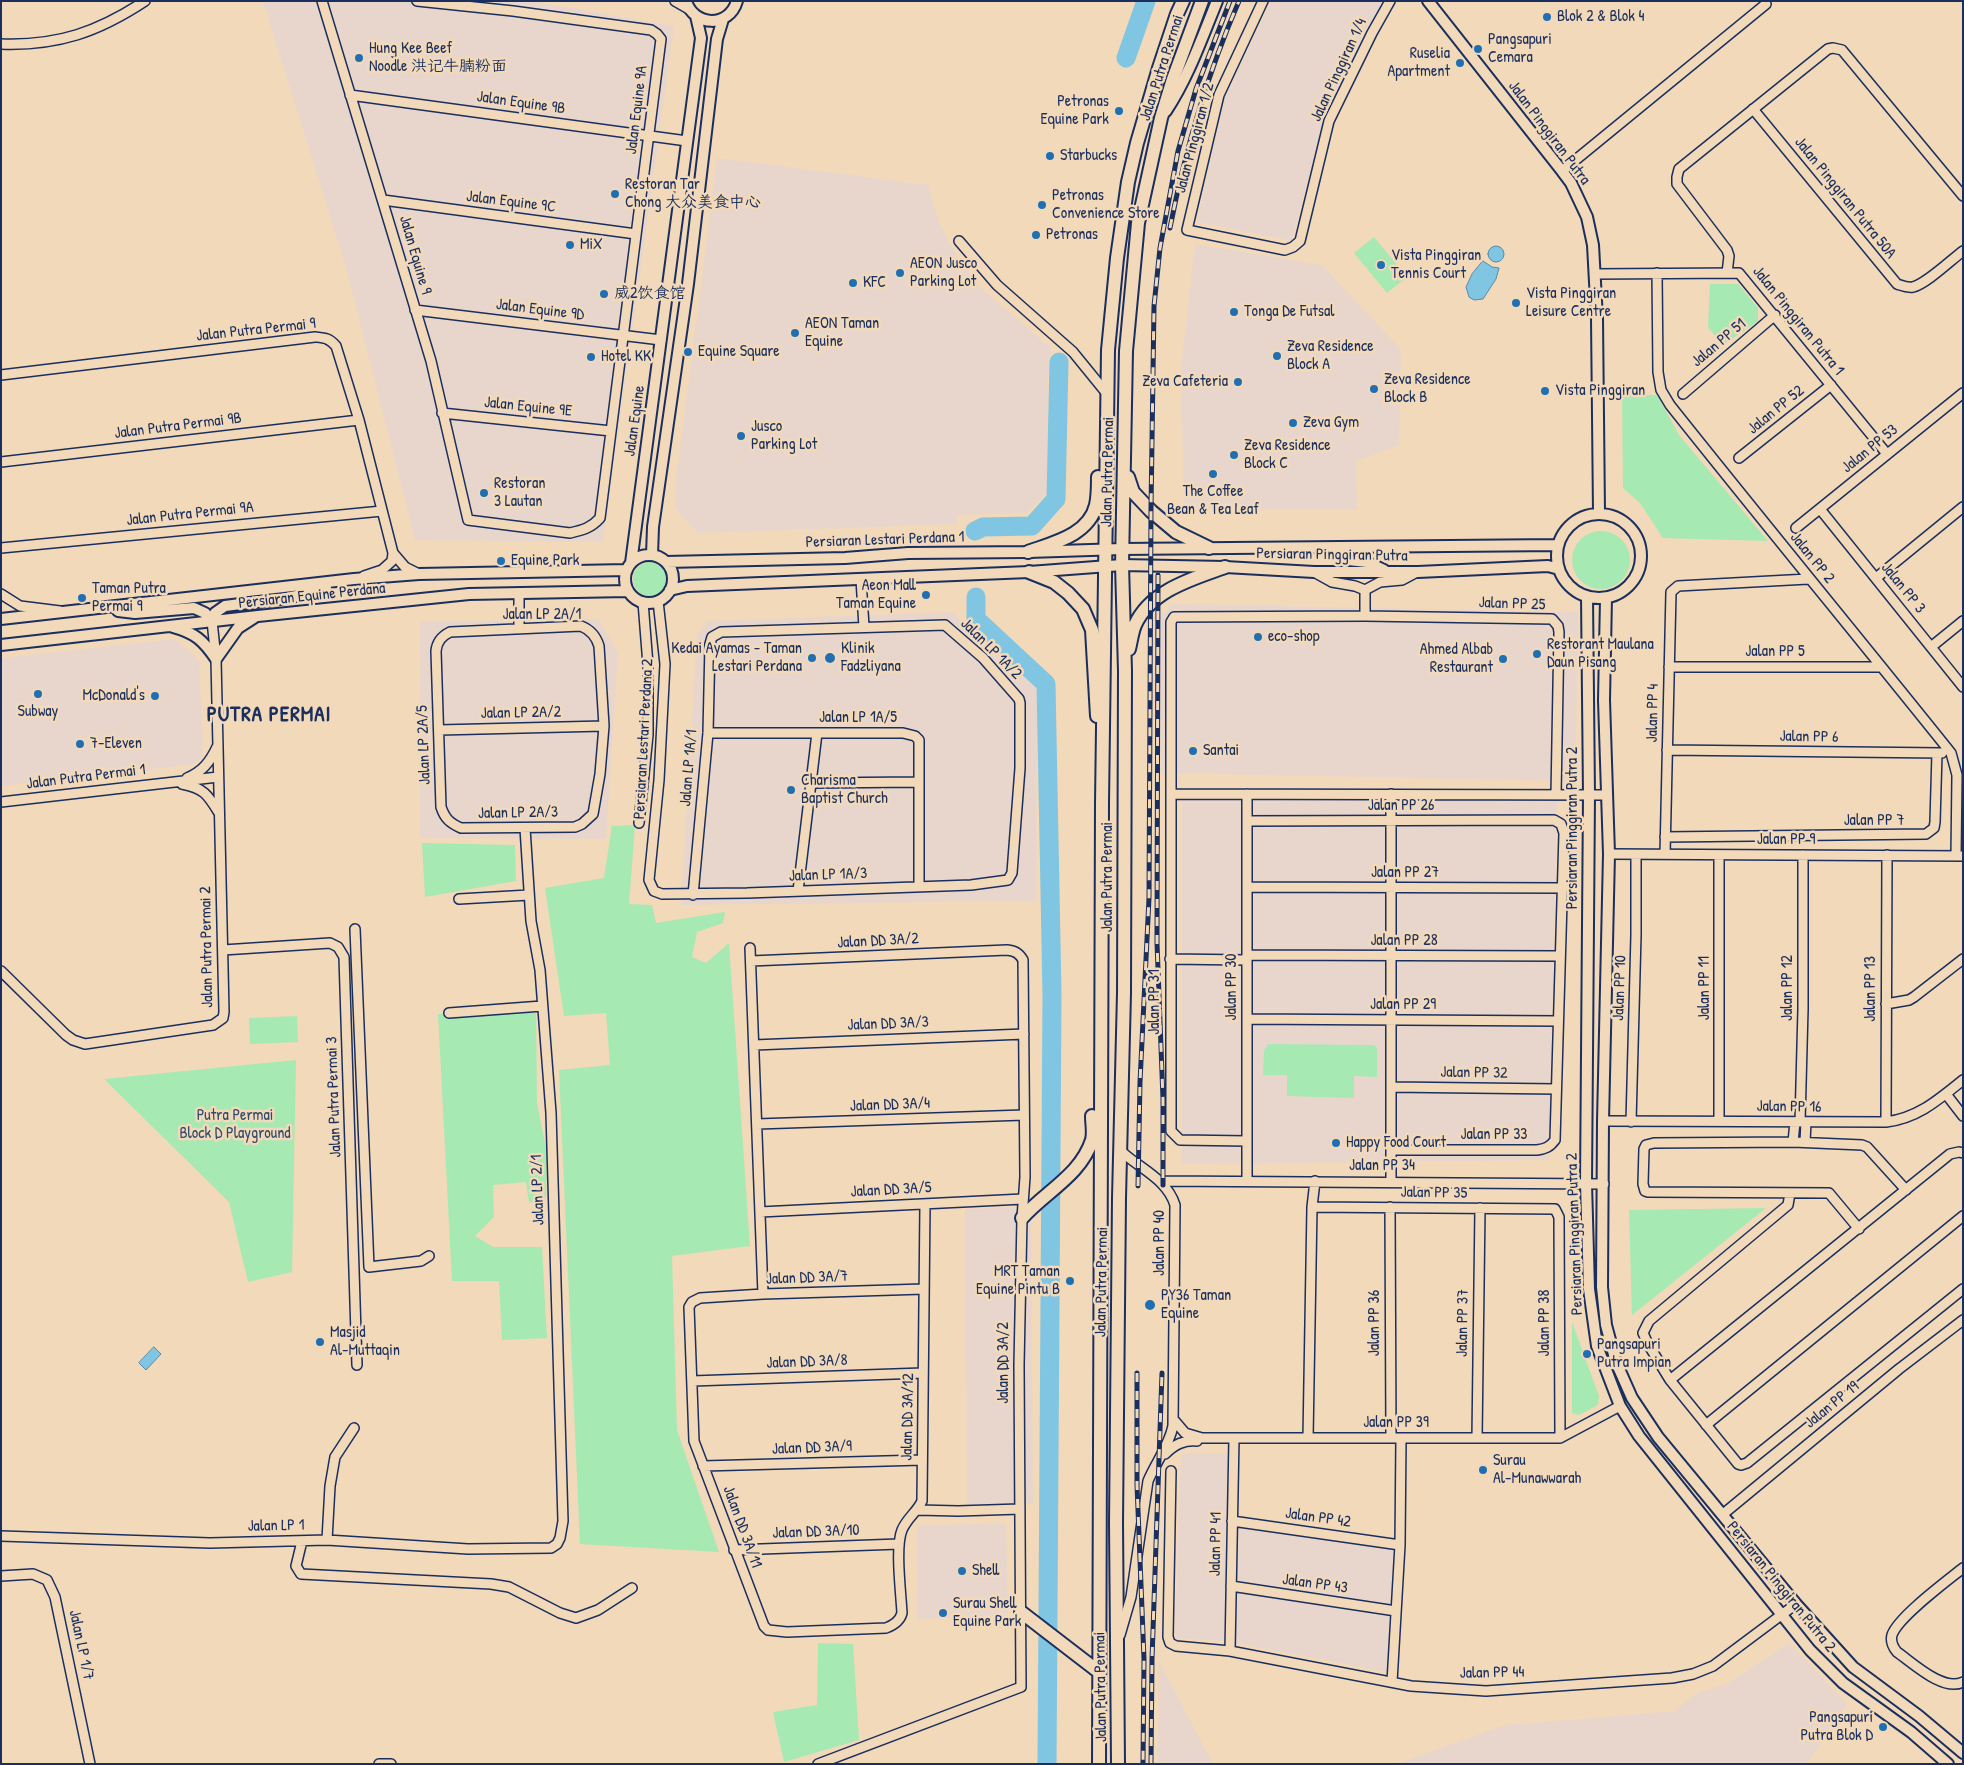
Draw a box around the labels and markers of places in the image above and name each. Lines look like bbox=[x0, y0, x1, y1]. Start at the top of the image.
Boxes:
place label: Blok 2 & Blok 4 bbox=[1557, 7, 1645, 27]
marker: Blok 2 & Blok 4 bbox=[1541, 11, 1553, 23]
place label: Pangsapuri Cemara bbox=[1488, 30, 1552, 68]
place label: Hung Kee Beef Noodle 洪记牛腩粉面 bbox=[369, 39, 507, 77]
marker: Pangsapuri Cemara bbox=[1472, 43, 1484, 55]
place label: Ruselia Apartment bbox=[1387, 44, 1450, 82]
marker: Hung Kee Beef Noodle 洪记牛腩粉面 bbox=[353, 52, 365, 64]
marker: Ruselia Apartment bbox=[1454, 57, 1466, 69]
place label: Petronas Equine Park bbox=[1040, 92, 1109, 130]
marker: Petronas Equine Park bbox=[1113, 105, 1125, 117]
place label: Starbucks bbox=[1060, 146, 1117, 166]
marker: Starbucks bbox=[1044, 150, 1056, 162]
place label: Restoran Tar Chong 大众美食中心 bbox=[625, 175, 761, 213]
place label: Petronas Convenience Store bbox=[1052, 186, 1160, 224]
marker: Restoran Tar Chong 大众美食中心 bbox=[609, 188, 621, 200]
marker: Petronas Convenience Store bbox=[1036, 199, 1048, 211]
place label: Petronas bbox=[1046, 225, 1098, 245]
marker: Petronas bbox=[1030, 229, 1042, 241]
place label: MiX bbox=[580, 235, 603, 255]
marker: MiX bbox=[564, 239, 576, 251]
place label: Vista Pinggiran Tennis Court bbox=[1391, 246, 1481, 284]
place label: AEON Jusco Parking Lot bbox=[910, 254, 977, 292]
marker: Vista Pinggiran Tennis Court bbox=[1375, 259, 1387, 271]
marker: AEON Jusco Parking Lot bbox=[894, 267, 906, 279]
place label: KFC bbox=[863, 273, 886, 293]
marker: KFC bbox=[847, 277, 859, 289]
place label: 威2饮食馆 bbox=[614, 284, 685, 304]
place label: Vista Pinggiran Leisure Centre bbox=[1526, 284, 1616, 322]
marker: 威2饮食馆 bbox=[598, 288, 610, 300]
marker: Vista Pinggiran Leisure Centre bbox=[1510, 297, 1522, 309]
place label: Tonga De Futsal bbox=[1244, 302, 1334, 322]
marker: Tonga De Futsal bbox=[1228, 306, 1240, 318]
place label: AEON Taman Equine bbox=[805, 314, 879, 352]
marker: AEON Taman Equine bbox=[789, 327, 801, 339]
place label: Zeva Residence Block A bbox=[1287, 337, 1374, 375]
place label: Equine Square bbox=[698, 342, 780, 362]
marker: Equine Square bbox=[682, 346, 694, 358]
place label: Hotel KK bbox=[601, 347, 651, 367]
marker: Zeva Residence Block A bbox=[1271, 350, 1283, 362]
marker: Hotel KK bbox=[585, 351, 597, 363]
place label: Zeva Residence Block B bbox=[1384, 370, 1471, 408]
place label: Zeva Cafeteria bbox=[1142, 372, 1228, 392]
marker: Zeva Cafeteria bbox=[1232, 376, 1244, 388]
place label: Vista Pinggiran bbox=[1555, 381, 1645, 401]
marker: Zeva Residence Block B bbox=[1368, 383, 1380, 395]
marker: Vista Pinggiran bbox=[1539, 385, 1551, 397]
place label: Zeva Gym bbox=[1303, 413, 1359, 433]
place label: Jusco Parking Lot bbox=[751, 417, 817, 455]
marker: Zeva Gym bbox=[1287, 417, 1299, 429]
marker: Jusco Parking Lot bbox=[735, 430, 747, 442]
place label: Zeva Residence Block C bbox=[1244, 436, 1331, 474]
marker: Zeva Residence Block C bbox=[1228, 449, 1240, 461]
marker: The Coffee Bean & Tea Leaf bbox=[1207, 468, 1219, 480]
place label: Restoran 3 Lautan bbox=[494, 474, 545, 512]
place label: The Coffee Bean & Tea Leaf bbox=[1167, 482, 1259, 520]
marker: Restoran 3 Lautan bbox=[478, 487, 490, 499]
place label: Equine Park bbox=[511, 551, 580, 571]
marker: Equine Park bbox=[495, 555, 507, 567]
place label: Aeon Mall Taman Equine bbox=[836, 576, 916, 614]
place label: Taman Putra Permai 9 bbox=[92, 579, 166, 617]
marker: Aeon Mall Taman Equine bbox=[920, 589, 932, 601]
marker: Taman Putra Permai 9 bbox=[76, 592, 88, 604]
place label: eco-shop bbox=[1268, 627, 1320, 647]
marker: eco-shop bbox=[1252, 631, 1264, 643]
place label: Restorant Maulana Daun Pisang bbox=[1547, 635, 1654, 673]
place label: Kedai Ayamas - Taman Lestari Perdana bbox=[671, 639, 802, 677]
place label: Klinik Fadzliyana bbox=[841, 639, 901, 677]
place label: Ahmed Albab Restaurant bbox=[1420, 640, 1493, 678]
marker: Restorant Maulana Daun Pisang bbox=[1531, 648, 1543, 660]
marker: Klinik Fadzliyana bbox=[823, 651, 837, 665]
marker: Kedai Ayamas - Taman Lestari Perdana bbox=[806, 652, 818, 664]
marker: Ahmed Albab Restaurant bbox=[1497, 653, 1509, 665]
place label: McDonald's bbox=[82, 686, 145, 706]
marker: Subway bbox=[32, 688, 44, 700]
marker: McDonald's bbox=[149, 690, 161, 702]
place label: Subway bbox=[18, 702, 58, 722]
place label: 7-Eleven bbox=[90, 734, 142, 754]
marker: 7-Eleven bbox=[74, 738, 86, 750]
place label: Santai bbox=[1203, 741, 1239, 761]
marker: Santai bbox=[1187, 745, 1199, 757]
place label: Charisma Baptist Church bbox=[801, 771, 888, 809]
marker: Charisma Baptist Church bbox=[785, 784, 797, 796]
place label: Happy Food Court bbox=[1346, 1133, 1446, 1153]
marker: Happy Food Court bbox=[1330, 1137, 1342, 1149]
place label: MRT Taman Equine Pintu B bbox=[976, 1262, 1060, 1300]
marker: MRT Taman Equine Pintu B bbox=[1064, 1275, 1076, 1287]
place label: PY36 Taman Equine bbox=[1161, 1286, 1231, 1324]
marker: PY36 Taman Equine bbox=[1143, 1298, 1157, 1312]
place label: Masjid Al-Muttaqin bbox=[330, 1323, 400, 1361]
place label: Pangsapuri Putra Impian bbox=[1597, 1335, 1671, 1373]
marker: Masjid Al-Muttaqin bbox=[314, 1336, 326, 1348]
marker: Pangsapuri Putra Impian bbox=[1581, 1348, 1593, 1360]
place label: Surau Al-Munawwarah bbox=[1493, 1451, 1581, 1489]
marker: Surau Al-Munawwarah bbox=[1477, 1464, 1489, 1476]
place label: Shell bbox=[972, 1561, 999, 1581]
marker: Shell bbox=[956, 1565, 968, 1577]
place label: Surau Shell Equine Park bbox=[953, 1594, 1022, 1632]
marker: Surau Shell Equine Park bbox=[937, 1607, 949, 1619]
place label: Pangsapuri Putra Blok D bbox=[1801, 1708, 1873, 1746]
marker: Pangsapuri Putra Blok D bbox=[1877, 1721, 1889, 1733]

